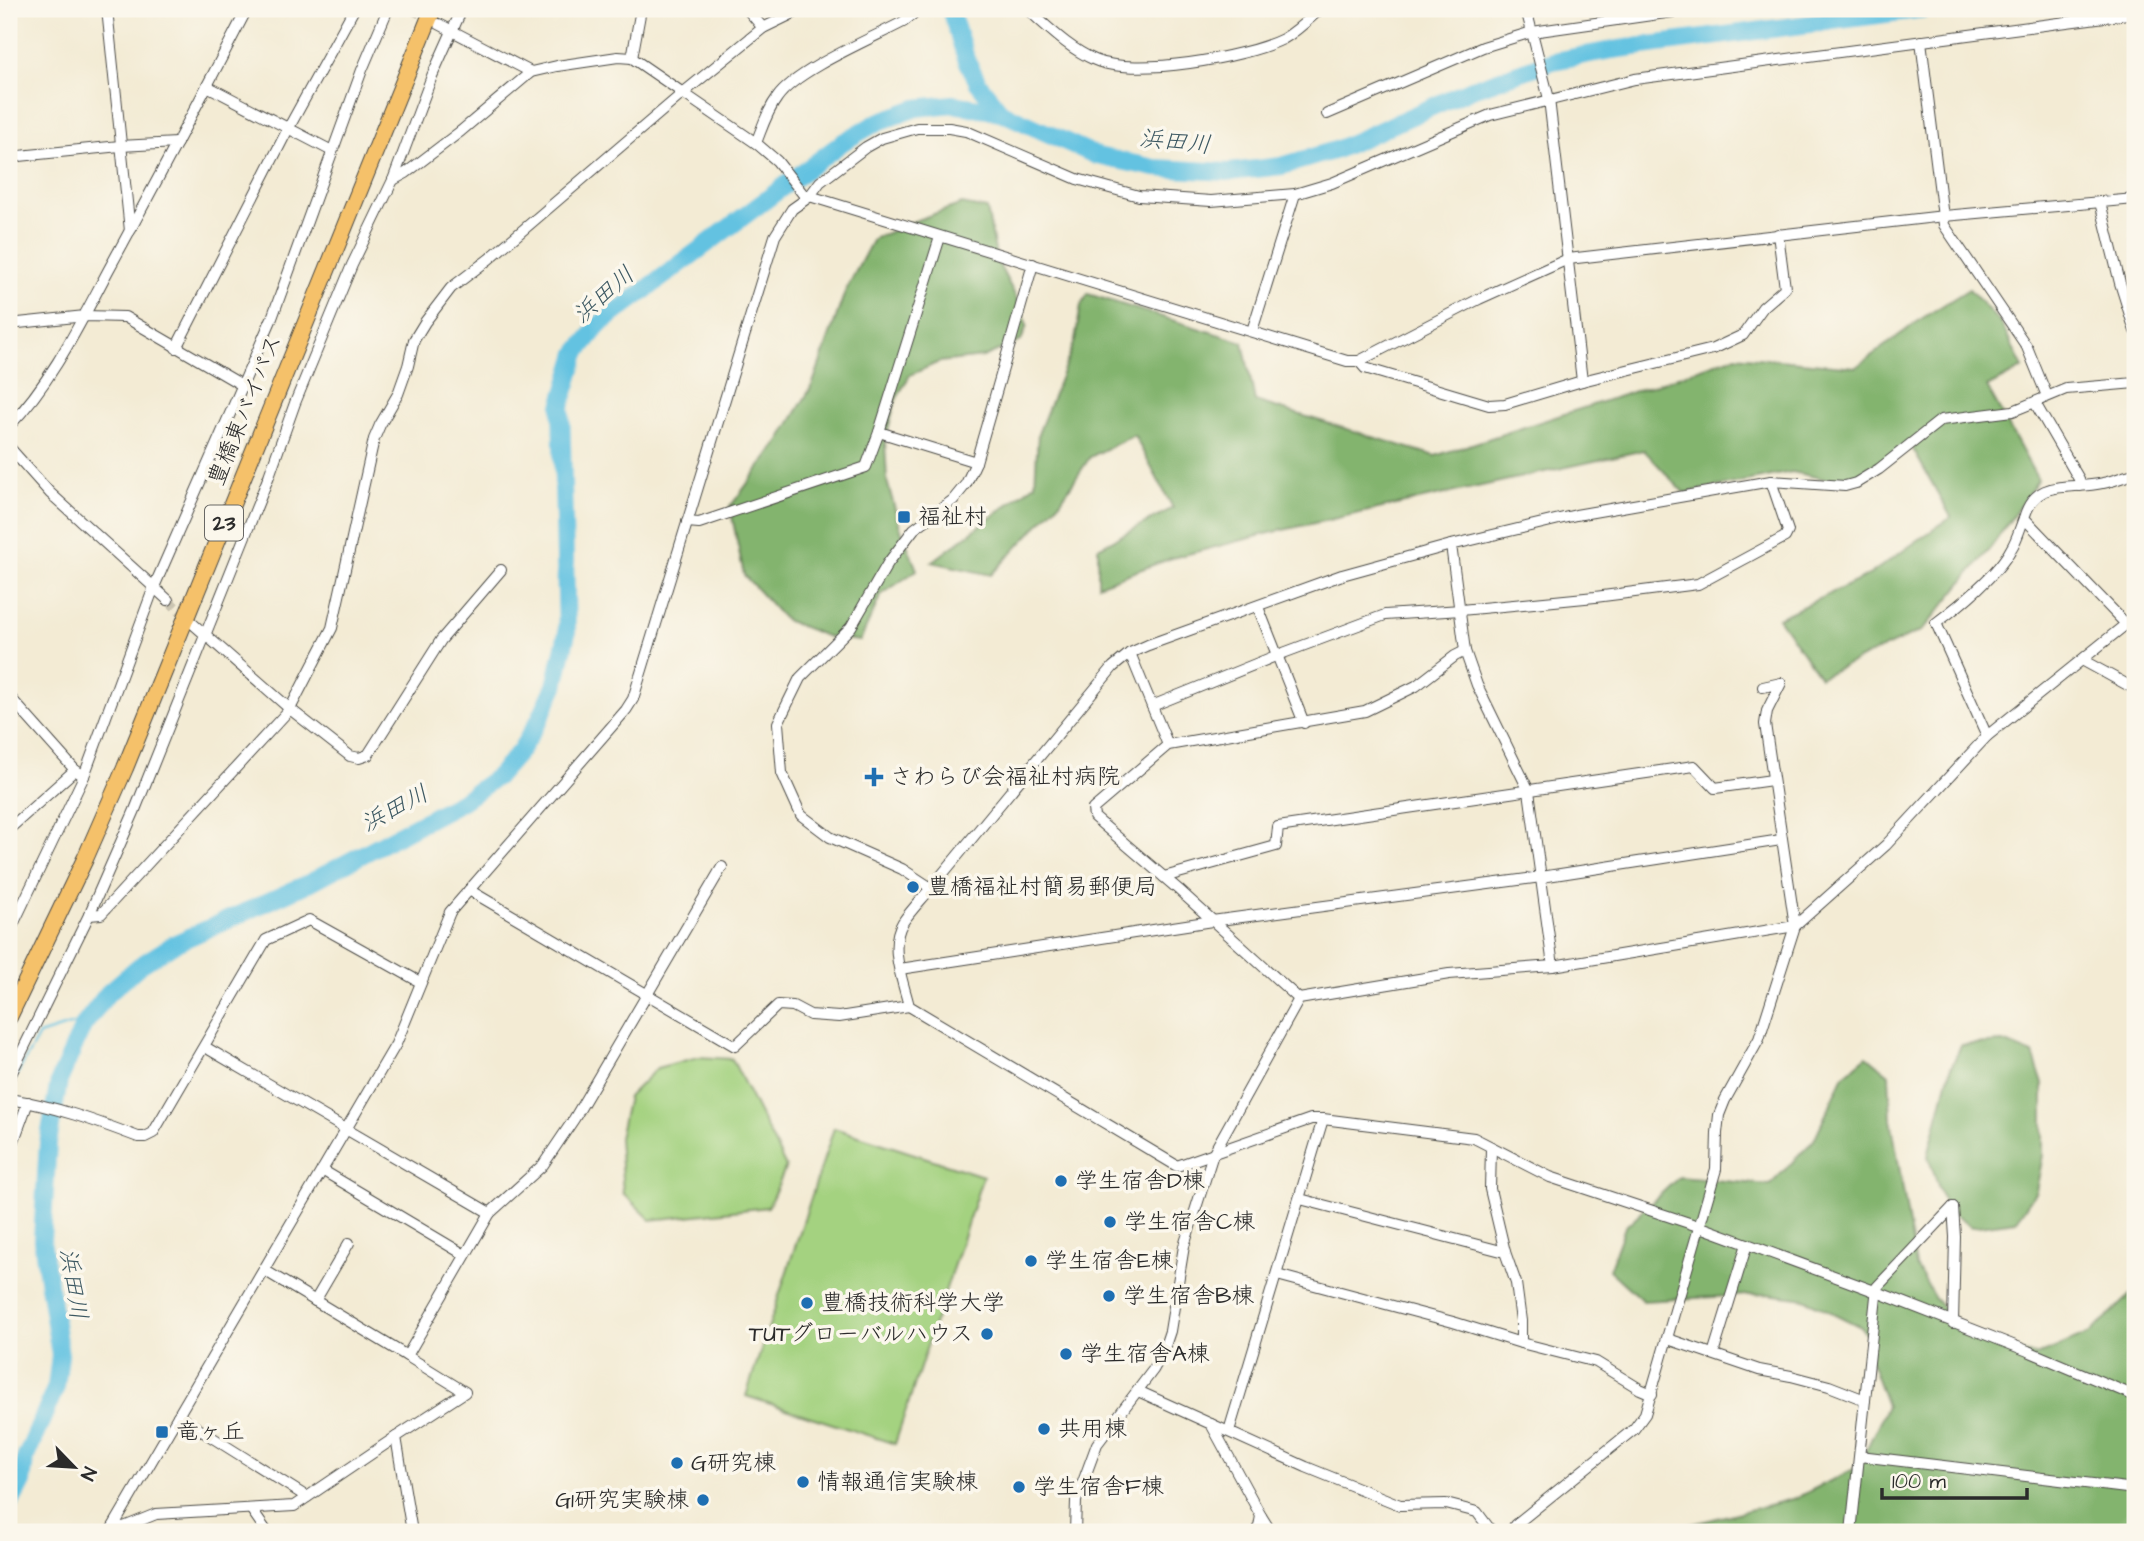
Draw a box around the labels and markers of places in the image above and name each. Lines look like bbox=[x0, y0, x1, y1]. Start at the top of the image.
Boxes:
place label: 福祉村 bbox=[918, 501, 987, 533]
marker: 福祉村 bbox=[896, 509, 912, 525]
place label: さわらび会福祉村病院 bbox=[890, 761, 1120, 793]
marker: さわらび会福祉村病院 bbox=[864, 767, 884, 787]
place label: 豊橋福祉村簡易郵便局 bbox=[927, 871, 1157, 903]
marker: 豊橋福祉村簡易郵便局 bbox=[905, 879, 921, 895]
place label: 学生宿舎D棟 bbox=[1075, 1165, 1205, 1197]
marker: 学生宿舎D棟 bbox=[1053, 1173, 1069, 1189]
place label: 学生宿舎C棟 bbox=[1124, 1206, 1255, 1238]
marker: 学生宿舎C棟 bbox=[1102, 1214, 1118, 1230]
place label: 学生宿舎E棟 bbox=[1045, 1245, 1174, 1277]
marker: 学生宿舎E棟 bbox=[1023, 1253, 1039, 1269]
place label: 学生宿舎B棟 bbox=[1123, 1280, 1254, 1312]
place label: 豊橋技術科学大学 bbox=[821, 1287, 1005, 1319]
marker: 学生宿舎B棟 bbox=[1101, 1288, 1117, 1304]
marker: 豊橋技術科学大学 bbox=[799, 1295, 815, 1311]
place label: TUTグローバルハウス bbox=[749, 1318, 973, 1350]
marker: TUTグローバルハウス bbox=[979, 1326, 995, 1342]
place label: 学生宿舎A棟 bbox=[1080, 1338, 1210, 1370]
marker: 学生宿舎A棟 bbox=[1058, 1346, 1074, 1362]
place label: 共用棟 bbox=[1058, 1413, 1127, 1445]
place label: 竜ヶ丘 bbox=[176, 1416, 245, 1448]
marker: 共用棟 bbox=[1036, 1421, 1052, 1437]
marker: 竜ヶ丘 bbox=[154, 1424, 170, 1440]
place label: G研究棟 bbox=[691, 1447, 776, 1479]
marker: G研究棟 bbox=[669, 1455, 685, 1471]
place label: 情報通信実験棟 bbox=[817, 1466, 978, 1498]
place label: 学生宿舎F棟 bbox=[1033, 1471, 1164, 1503]
marker: 情報通信実験棟 bbox=[795, 1474, 811, 1490]
marker: 学生宿舎F棟 bbox=[1011, 1479, 1027, 1495]
place label: G1研究実験棟 bbox=[555, 1484, 689, 1516]
marker: G1研究実験棟 bbox=[695, 1492, 711, 1508]

